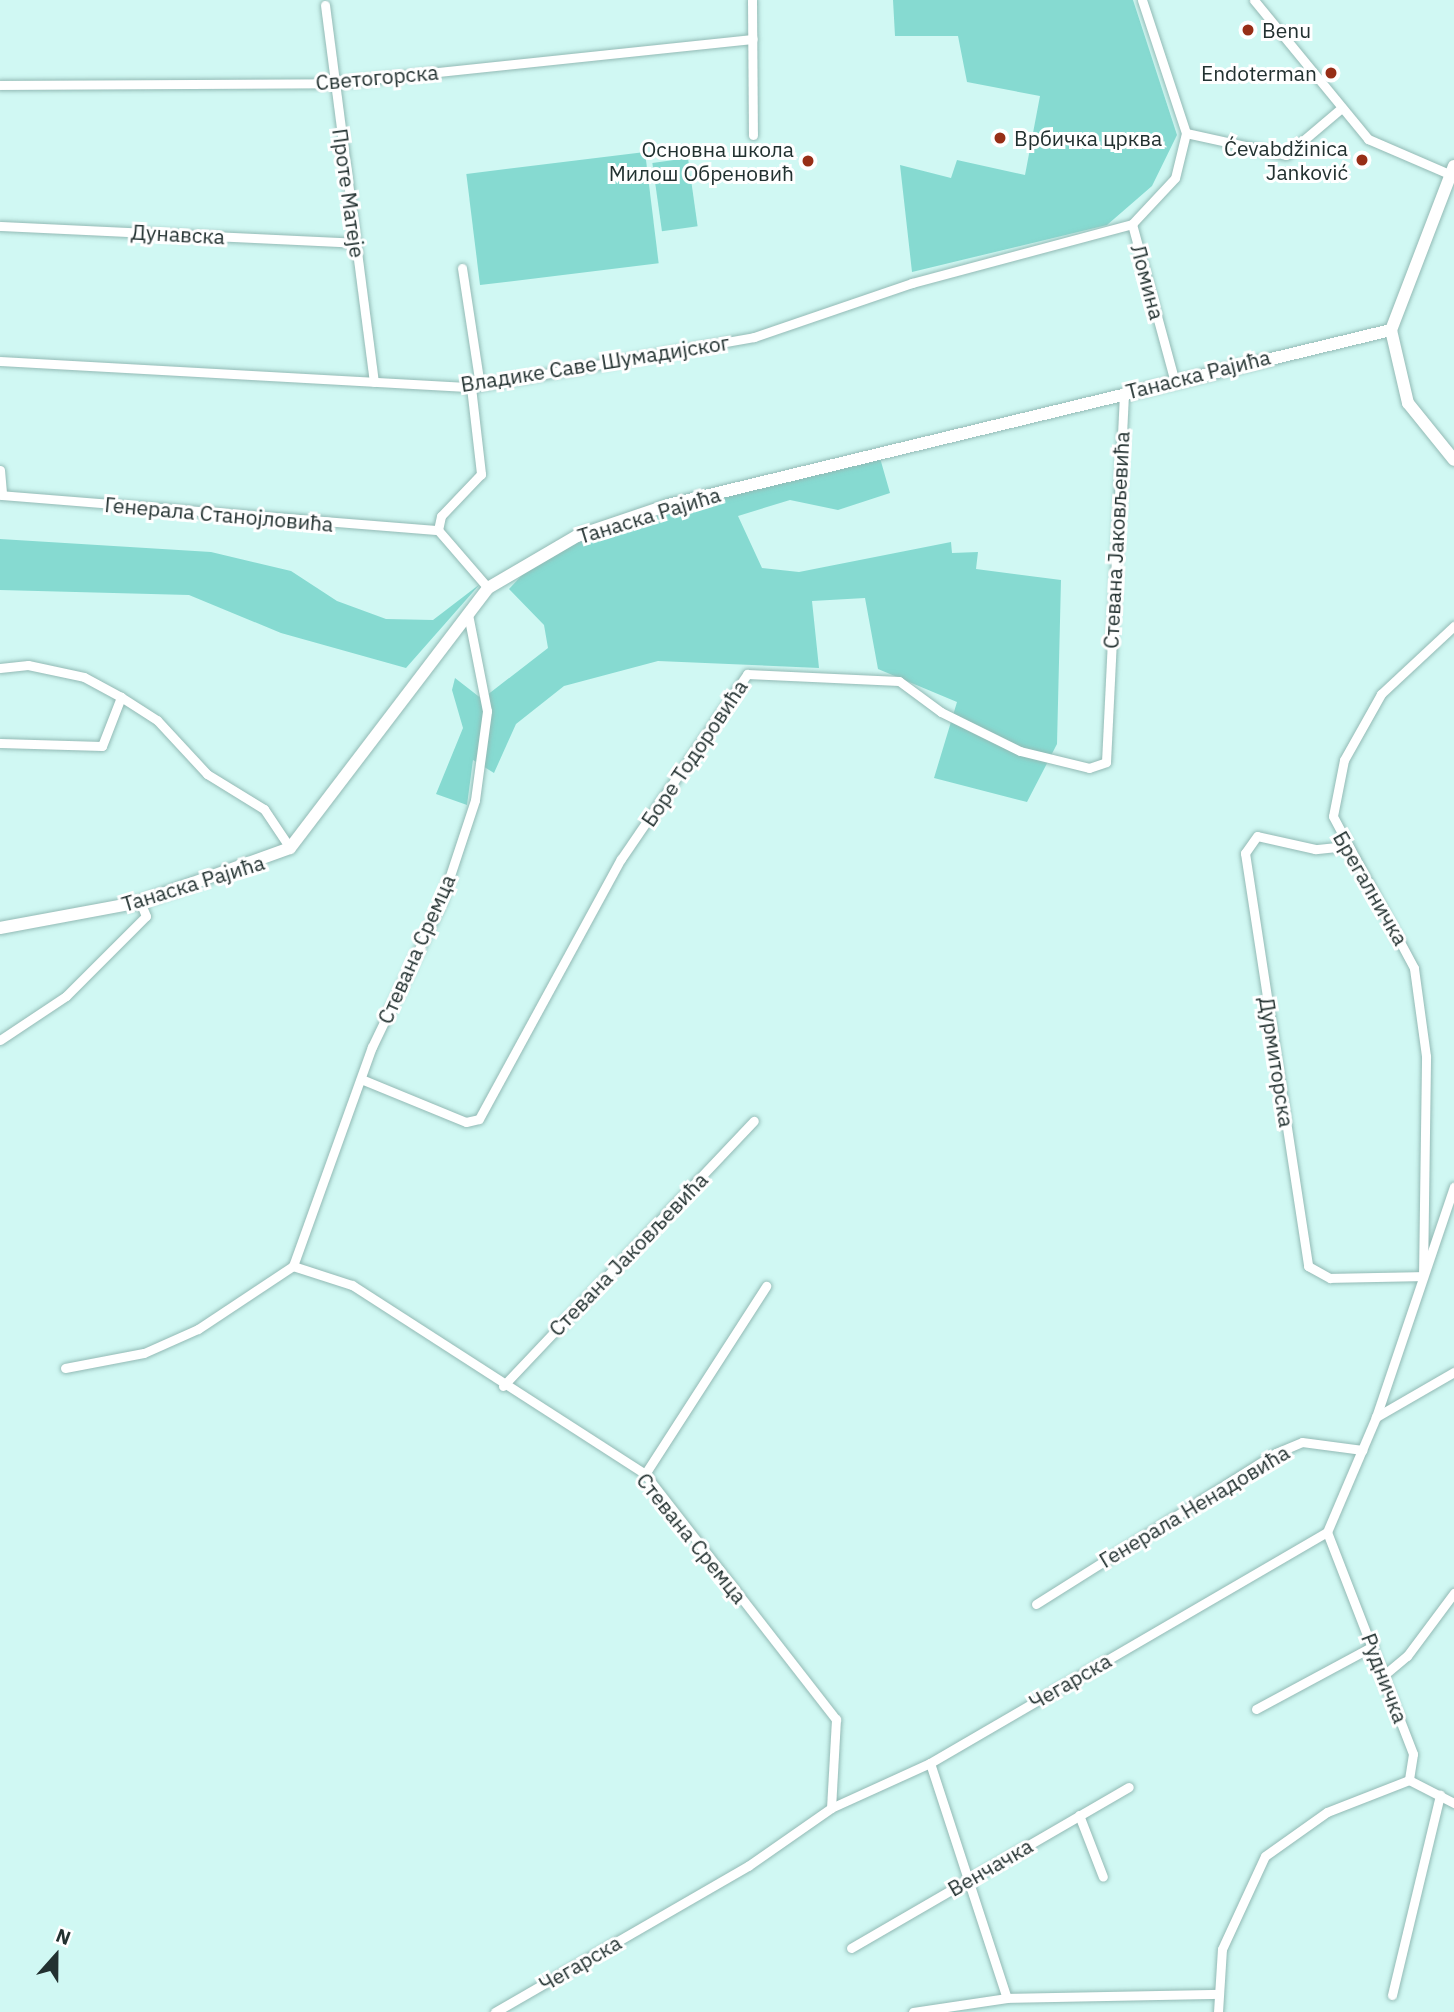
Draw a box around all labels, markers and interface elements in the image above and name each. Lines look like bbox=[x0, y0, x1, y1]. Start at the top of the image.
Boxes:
place label: Benu bbox=[1262, 17, 1311, 43]
marker: Benu bbox=[1240, 22, 1256, 38]
street label: Светогорска bbox=[315, 59, 439, 95]
place label: Endoterman bbox=[1201, 60, 1317, 86]
marker: Endoterman bbox=[1323, 65, 1339, 81]
place label: Врбичка црква bbox=[1014, 125, 1162, 151]
street label: Проте Матеје bbox=[327, 127, 371, 259]
marker: Врбичка црква bbox=[992, 130, 1008, 146]
place label: Ćevabdžinica Janković bbox=[1224, 135, 1348, 185]
place label: Основна школа Милош Обреновић bbox=[609, 136, 794, 186]
marker: Ćevabdžinica Janković bbox=[1354, 152, 1370, 168]
marker: Основна школа Милош Обреновић bbox=[800, 153, 816, 169]
street label: Дунавска bbox=[130, 219, 226, 249]
street label: Ломина bbox=[1126, 242, 1170, 322]
street label: Владике Саве Шумадијског bbox=[459, 329, 731, 397]
street label: Танаска Рајића bbox=[1123, 344, 1273, 404]
street label: Стевана Јаковљевића bbox=[1098, 431, 1134, 649]
street label: Танаска Рајића bbox=[575, 481, 723, 549]
street label: Генерала Станојловића bbox=[104, 491, 334, 537]
street label: Боре Тодоровића bbox=[636, 675, 752, 831]
street label: Брегалничка bbox=[1328, 826, 1414, 950]
street label: Танаска Рајића bbox=[119, 849, 267, 917]
street label: Стевана Сремца bbox=[372, 870, 460, 1028]
street label: Дурмиторска bbox=[1254, 995, 1300, 1129]
street label: Стевана Јаковљевића bbox=[543, 1167, 713, 1341]
street label: Генерала Ненадовића bbox=[1094, 1439, 1294, 1573]
street label: Стевана Сремца bbox=[632, 1468, 752, 1608]
street label: Рудничка bbox=[1356, 1629, 1414, 1727]
street label: Чегарска bbox=[1025, 1647, 1115, 1715]
street label: Венчачка bbox=[943, 1833, 1037, 1901]
north arrow bbox=[21, 1921, 91, 1991]
text: N bbox=[53, 1923, 74, 1950]
street label: Чегарска bbox=[535, 1929, 625, 1997]

